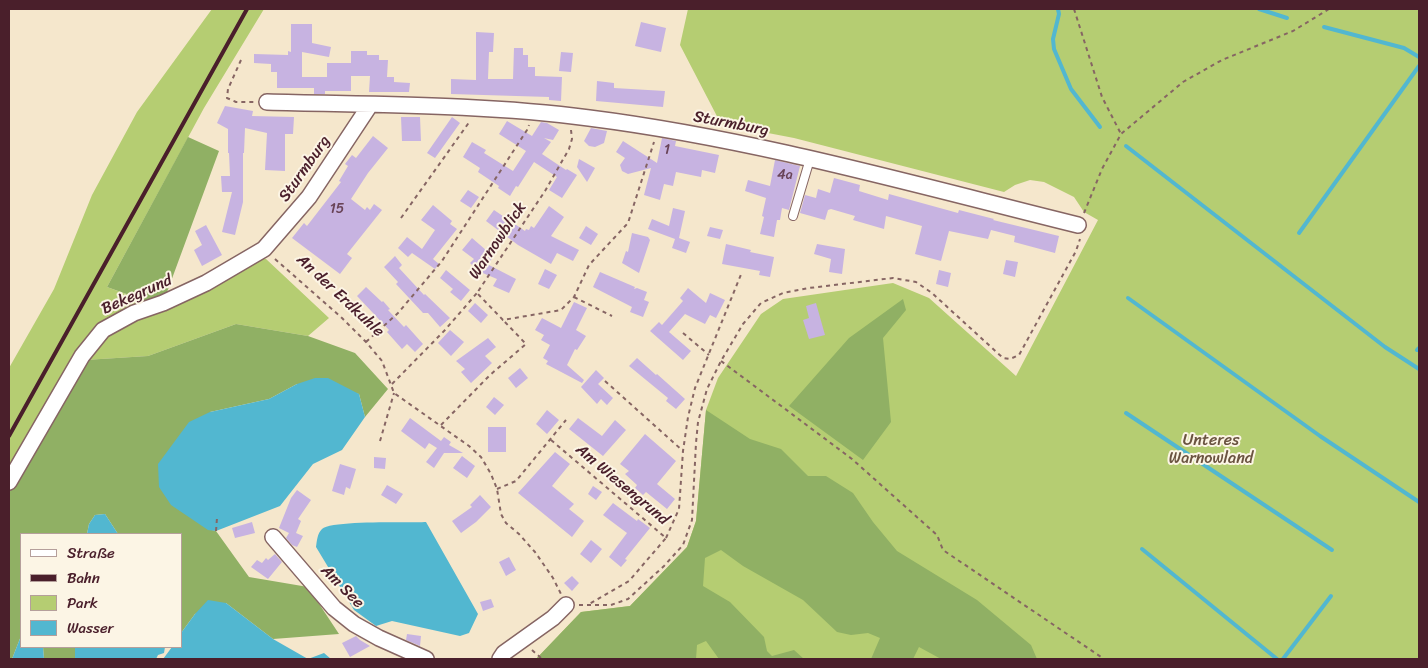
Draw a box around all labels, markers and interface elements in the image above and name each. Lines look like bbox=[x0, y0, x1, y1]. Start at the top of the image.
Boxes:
street label: Sturmburg bbox=[692, 107, 770, 141]
street label: Sturmburg bbox=[275, 132, 335, 206]
house number: 1 bbox=[664, 142, 670, 158]
house number: 4a bbox=[777, 167, 793, 183]
street label: Warnowblick bbox=[465, 199, 531, 283]
house number: 15 bbox=[330, 201, 344, 217]
street label: An der Erdkuhle bbox=[292, 251, 388, 341]
street label: Bekegrund bbox=[99, 271, 175, 319]
park label: Unteres Warnowland bbox=[1169, 431, 1253, 469]
street label: Am Wiesengrund bbox=[571, 440, 673, 530]
legend bbox=[20, 533, 182, 648]
text: Straße bbox=[67, 540, 115, 566]
street label: Am See bbox=[316, 561, 368, 613]
text: Bahn bbox=[67, 565, 100, 591]
text: Park bbox=[67, 590, 98, 616]
text: Wasser bbox=[67, 615, 114, 641]

